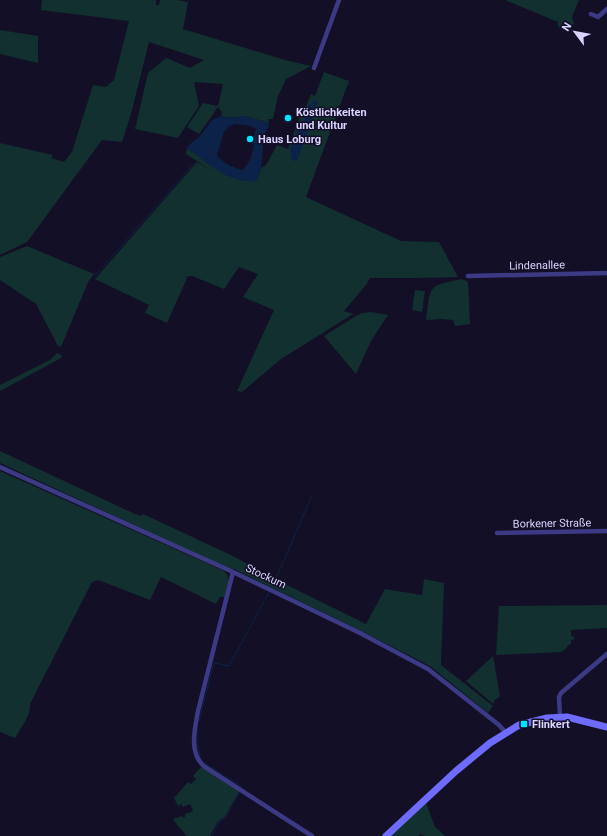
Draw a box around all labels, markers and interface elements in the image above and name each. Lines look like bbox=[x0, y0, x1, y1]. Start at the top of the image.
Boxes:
north arrow bbox=[555, 12, 595, 52]
text: N bbox=[559, 20, 575, 34]
place label: Köstlichkeiten und Kultur bbox=[296, 106, 367, 132]
marker: Köstlichkeiten und Kultur bbox=[283, 113, 293, 123]
place label: Haus Loburg bbox=[258, 133, 321, 146]
marker: Haus Loburg bbox=[245, 134, 255, 144]
street label: Lindenallee bbox=[509, 259, 565, 272]
street label: Borkener Straße bbox=[513, 516, 592, 531]
street label: Stockum bbox=[243, 561, 288, 592]
place label: Flinkert bbox=[532, 718, 570, 731]
marker: Flinkert bbox=[519, 719, 529, 729]

